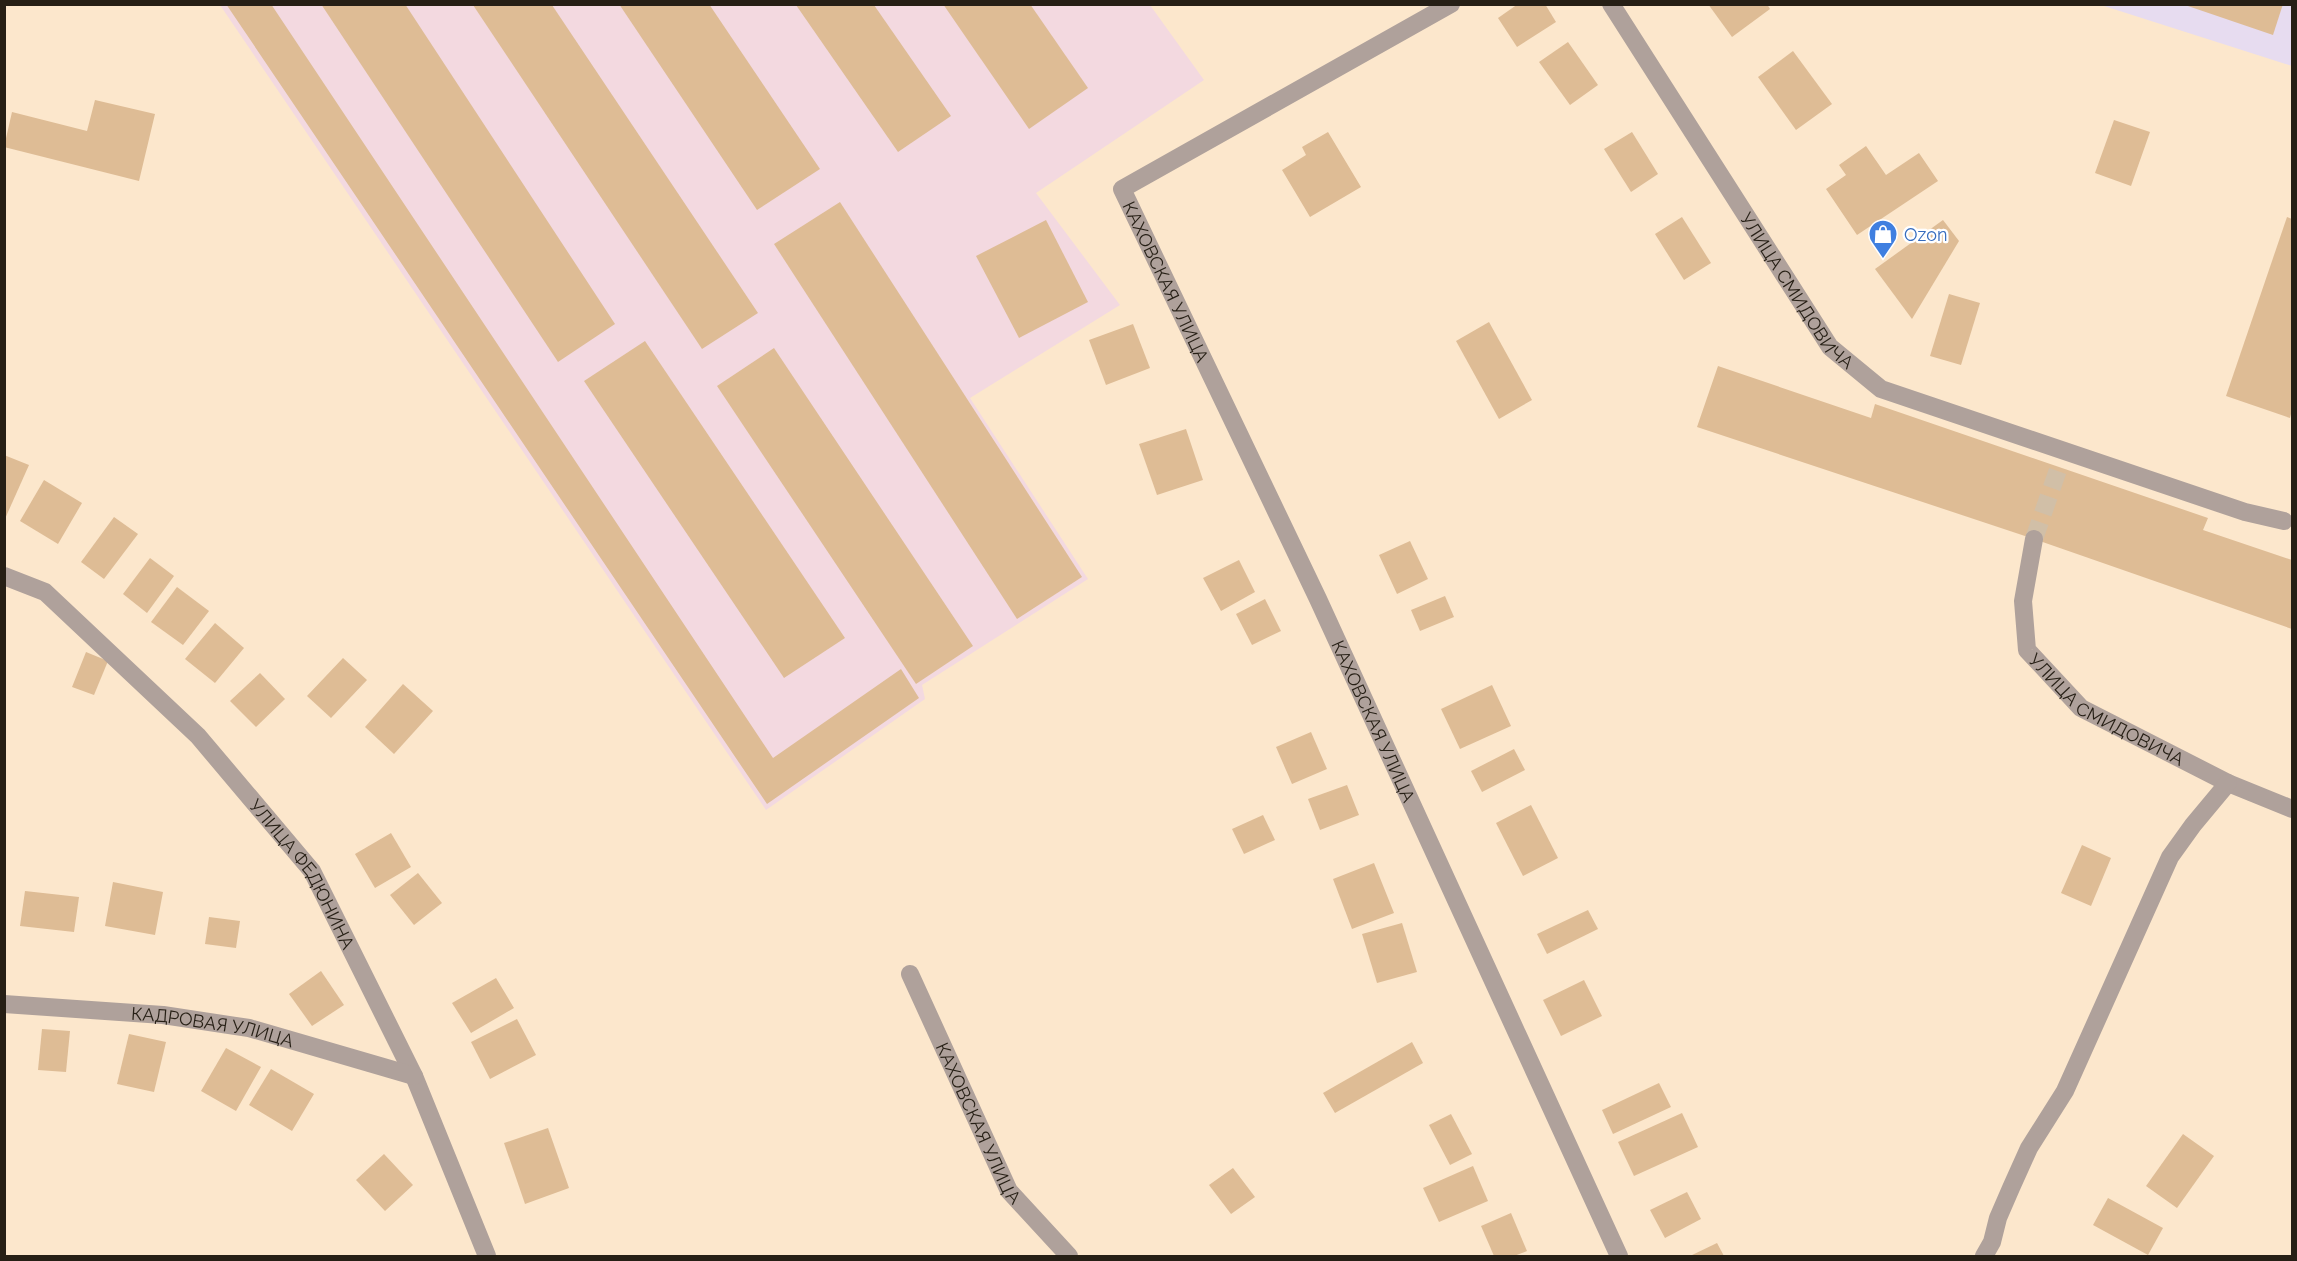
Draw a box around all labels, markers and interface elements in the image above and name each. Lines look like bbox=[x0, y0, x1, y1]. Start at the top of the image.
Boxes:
street label: КАХОВСКАЯ УЛИЦА bbox=[1119, 198, 1214, 365]
street label: УЛИЦА СМИДОВИЧА bbox=[1736, 208, 1858, 373]
shop icon: Ozon bbox=[1867, 218, 1899, 260]
place label: Ozon bbox=[1904, 224, 1947, 245]
street label: КАХОВСКАЯ УЛИЦА bbox=[1328, 637, 1420, 805]
street label: УЛИЦА СМИДОВИЧА bbox=[2025, 649, 2188, 769]
street label: УЛИЦА ФЕДЮНИНА bbox=[245, 795, 359, 952]
street label: КАДРОВАЯ УЛИЦА bbox=[130, 1002, 296, 1051]
street label: КАХОВСКАЯ УЛИЦА bbox=[932, 1039, 1026, 1208]

